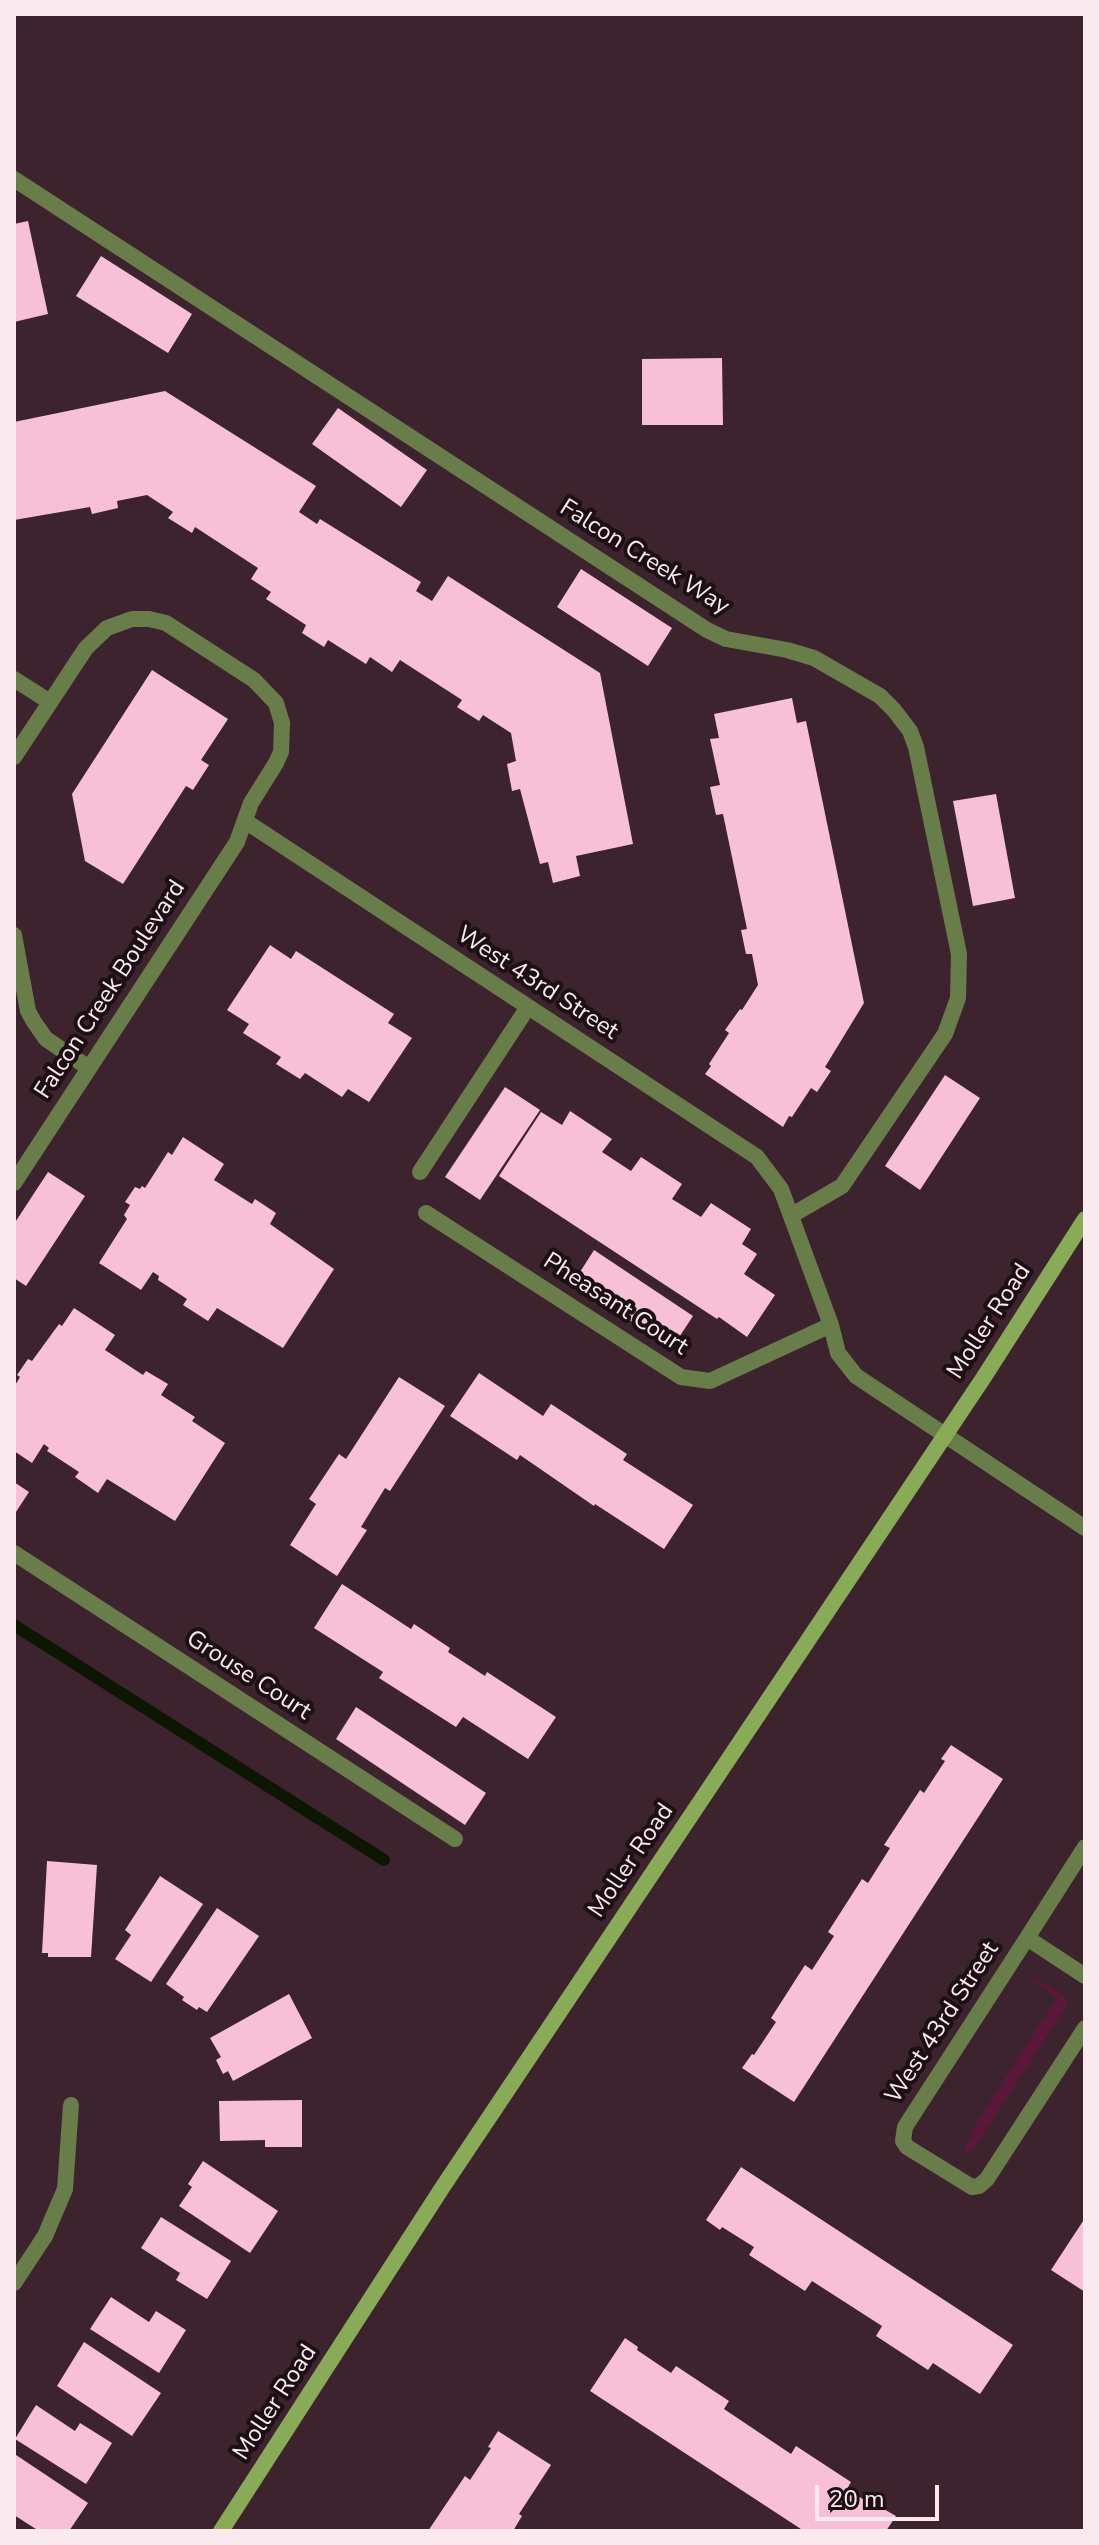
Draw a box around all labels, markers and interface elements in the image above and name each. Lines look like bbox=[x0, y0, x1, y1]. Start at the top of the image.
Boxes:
street label: Falcon Creek Way bbox=[554, 494, 734, 622]
street label: Falcon Creek Boulevard bbox=[30, 875, 192, 1105]
street label: West 43rd Street bbox=[451, 921, 623, 1047]
street label: Pheasant Court bbox=[537, 1248, 693, 1362]
street label: Moller Road bbox=[942, 1259, 1038, 1385]
street label: Grouse Court bbox=[180, 1625, 316, 1727]
street label: Moller Road bbox=[583, 1799, 681, 1923]
street label: West 43rd Street bbox=[880, 1937, 1006, 2109]
street label: Moller Road bbox=[228, 2340, 324, 2466]
scale bar bbox=[819, 2469, 943, 2519]
text: 20 m bbox=[829, 2483, 885, 2515]

